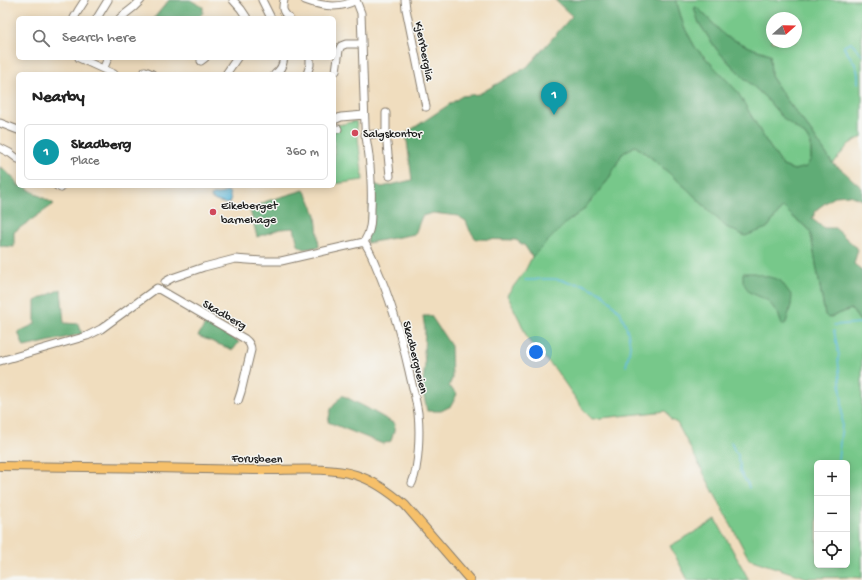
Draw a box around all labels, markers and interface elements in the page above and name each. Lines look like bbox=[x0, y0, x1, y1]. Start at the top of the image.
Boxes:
north arrow bbox=[766, 12, 802, 48]
search box bbox=[16, 16, 336, 60]
street label: Kjerrberglia bbox=[410, 20, 436, 83]
icon: search bbox=[30, 27, 52, 49]
text: Search here bbox=[62, 29, 136, 47]
pin: 1 bbox=[541, 82, 567, 115]
text: Nearby bbox=[32, 88, 85, 108]
marker: Salgskontor bbox=[350, 128, 360, 138]
place label: Salgskontor bbox=[363, 128, 424, 142]
text: Skadberg bbox=[71, 136, 131, 154]
text: 1 bbox=[43, 145, 49, 160]
text: 360 m bbox=[286, 145, 319, 160]
text: Place bbox=[71, 154, 99, 169]
place label: Eikeberget barnehage bbox=[221, 200, 278, 228]
marker: Eikeberget barnehage bbox=[208, 207, 218, 217]
street label: Skadberg bbox=[200, 298, 249, 334]
street label: Skadbergveien bbox=[398, 320, 430, 395]
your location bbox=[526, 342, 546, 362]
street label: Forusbeen bbox=[230, 453, 283, 467]
map controls bbox=[814, 460, 850, 568]
button: + bbox=[814, 460, 850, 496]
button: − bbox=[814, 496, 850, 532]
button: locate bbox=[814, 532, 850, 568]

